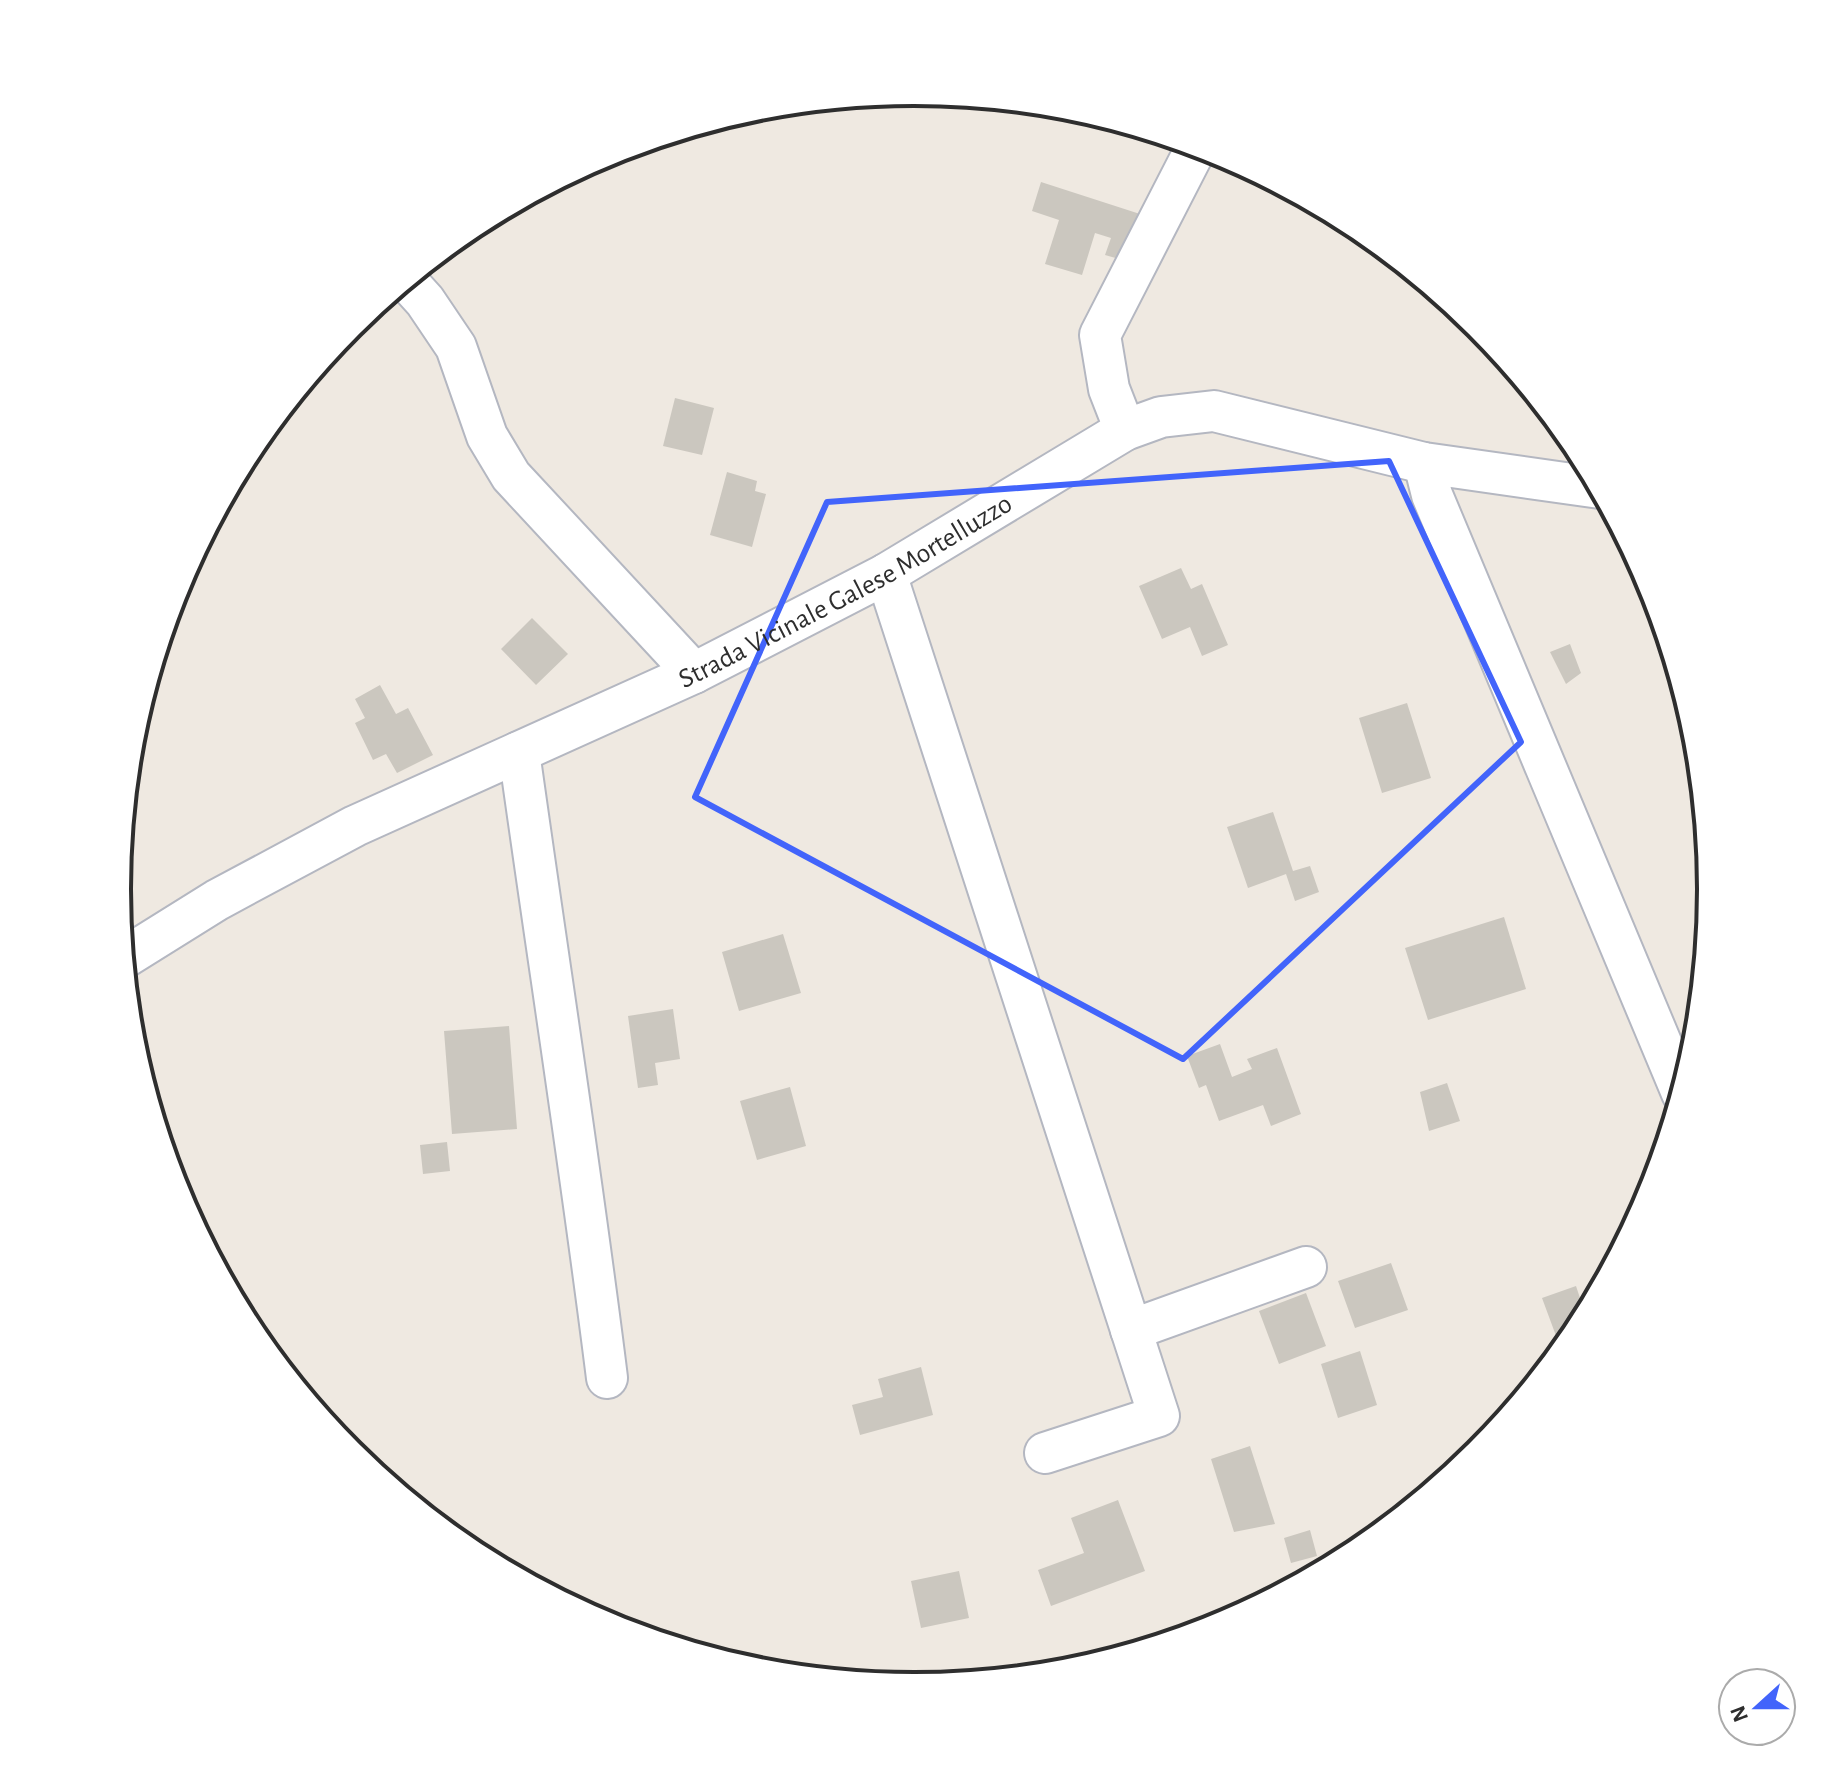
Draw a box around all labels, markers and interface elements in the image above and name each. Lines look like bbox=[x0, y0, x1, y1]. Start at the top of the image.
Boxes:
street label: Strada Vicinale Galese Mortelluzzo bbox=[675, 490, 1017, 694]
north arrow bbox=[1717, 1667, 1797, 1747]
text: N bbox=[1726, 1703, 1752, 1725]

